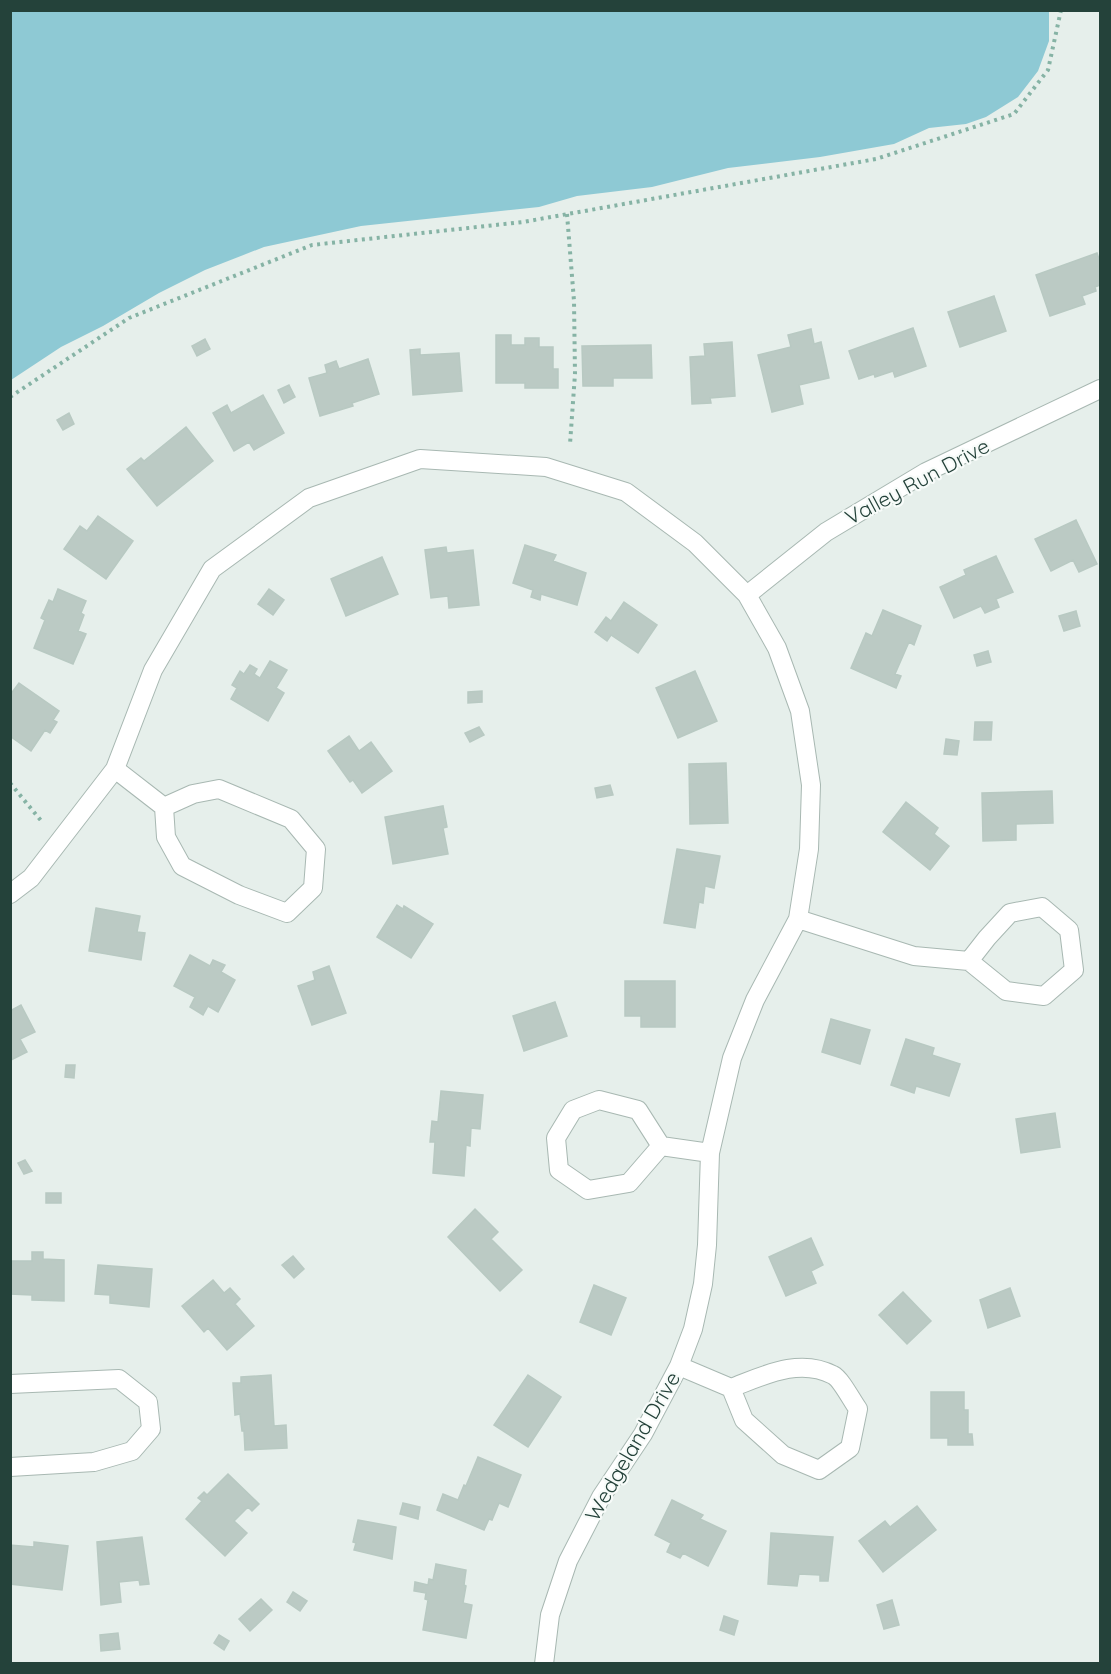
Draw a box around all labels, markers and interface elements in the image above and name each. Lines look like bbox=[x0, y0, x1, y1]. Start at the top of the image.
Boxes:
street label: Valley Run Drive bbox=[840, 432, 994, 530]
street label: Wedgeland Drive bbox=[579, 1367, 685, 1525]

